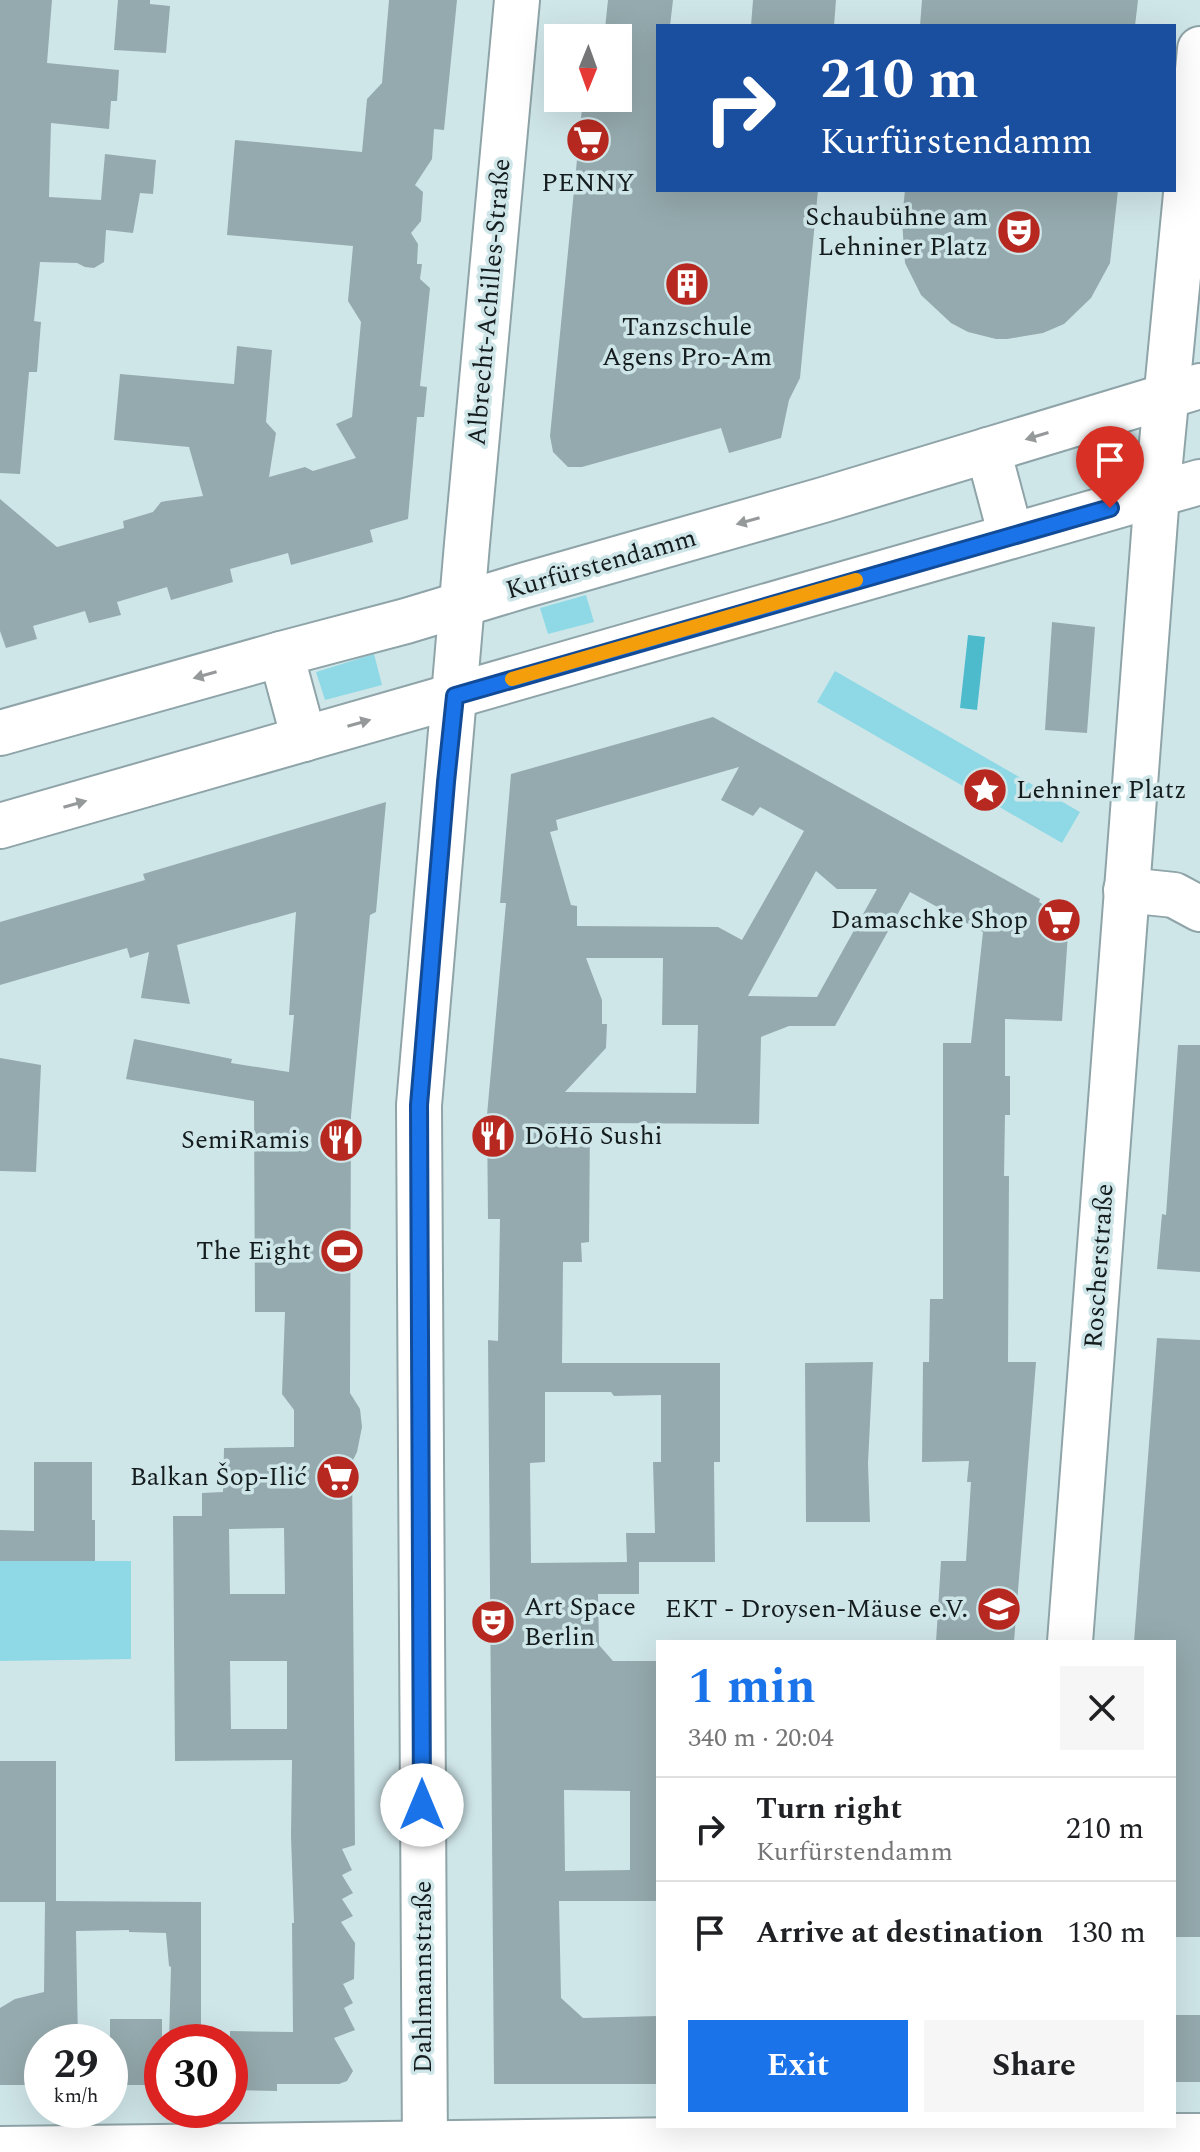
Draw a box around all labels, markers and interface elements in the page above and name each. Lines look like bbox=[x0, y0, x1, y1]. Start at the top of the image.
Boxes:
north arrow bbox=[544, 24, 632, 112]
map controls bbox=[544, 24, 632, 112]
text: 210 m bbox=[820, 38, 979, 123]
icon: right bbox=[688, 56, 792, 160]
text: Kurfürstendamm bbox=[820, 115, 1092, 170]
supermarket icon: PENNY bbox=[564, 116, 612, 164]
street label: Albrecht-Achilles-Straße bbox=[457, 157, 521, 447]
place label: PENNY bbox=[541, 163, 635, 203]
place label: Schaubühne am Lehniner Platz bbox=[805, 197, 988, 267]
theatre icon: Schaubühne am Lehniner Platz bbox=[995, 208, 1043, 256]
building icon: Tanzschule Agens Pro-Am bbox=[663, 260, 711, 308]
place label: Tanzschule Agens Pro-Am bbox=[602, 307, 772, 377]
pin bbox=[1076, 426, 1144, 508]
one-way arrow bbox=[1024, 430, 1048, 442]
icon: arrive bbox=[1088, 438, 1132, 482]
one-way arrow bbox=[735, 516, 760, 528]
street label: Kurfürstendamm bbox=[501, 518, 701, 610]
one-way arrow bbox=[193, 670, 218, 682]
one-way arrow bbox=[347, 716, 371, 729]
place icon: Lehniner Platz bbox=[961, 766, 1009, 814]
place label: Lehniner Platz bbox=[1016, 770, 1187, 810]
one-way arrow bbox=[63, 797, 87, 810]
supermarket icon: Damaschke Shop bbox=[1035, 896, 1083, 944]
place label: Damaschke Shop bbox=[831, 900, 1028, 940]
restaurant icon: DōHō Sushi bbox=[469, 1112, 517, 1160]
restaurant icon: SemiRamis bbox=[317, 1116, 365, 1164]
place label: DōHō Sushi bbox=[524, 1116, 663, 1156]
place label: SemiRamis bbox=[181, 1120, 310, 1160]
street label: Roscherstraße bbox=[1073, 1182, 1125, 1350]
sports icon: The Eight bbox=[318, 1227, 366, 1275]
place label: The Eight bbox=[196, 1231, 311, 1271]
supermarket icon: Balkan Šop-Ilić bbox=[314, 1453, 362, 1501]
place label: Balkan Šop-Ilić bbox=[130, 1457, 307, 1497]
school or university icon: EKT - Droysen-Mäuse e.V. bbox=[975, 1585, 1023, 1633]
place label: Art Space Berlin bbox=[524, 1587, 636, 1657]
place label: EKT - Droysen-Mäuse e.V. bbox=[665, 1589, 968, 1629]
theatre icon: Art Space Berlin bbox=[469, 1598, 517, 1646]
text: 1 min bbox=[688, 1651, 816, 1724]
button: close bbox=[1060, 1666, 1144, 1750]
text: 340 m · 20:04 bbox=[688, 1718, 834, 1758]
position arrow bbox=[380, 1763, 464, 1847]
text: Turn right bbox=[756, 1786, 902, 1832]
text: 210 m bbox=[1066, 1806, 1144, 1852]
icon: right bbox=[688, 1807, 732, 1851]
text: Kurfürstendamm bbox=[756, 1832, 953, 1872]
street label: Dahlmannstraße bbox=[403, 1881, 443, 2073]
text: Arrive at destination bbox=[756, 1910, 1043, 1956]
text: 130 m bbox=[1067, 1910, 1146, 1956]
icon: arrive bbox=[688, 1911, 732, 1955]
button: Exit bbox=[688, 2020, 908, 2112]
button: Share bbox=[924, 2020, 1144, 2112]
speed limit sign: 30 bbox=[144, 2024, 248, 2128]
text: 29 bbox=[54, 2035, 98, 2096]
text: km/h bbox=[54, 2081, 99, 2111]

